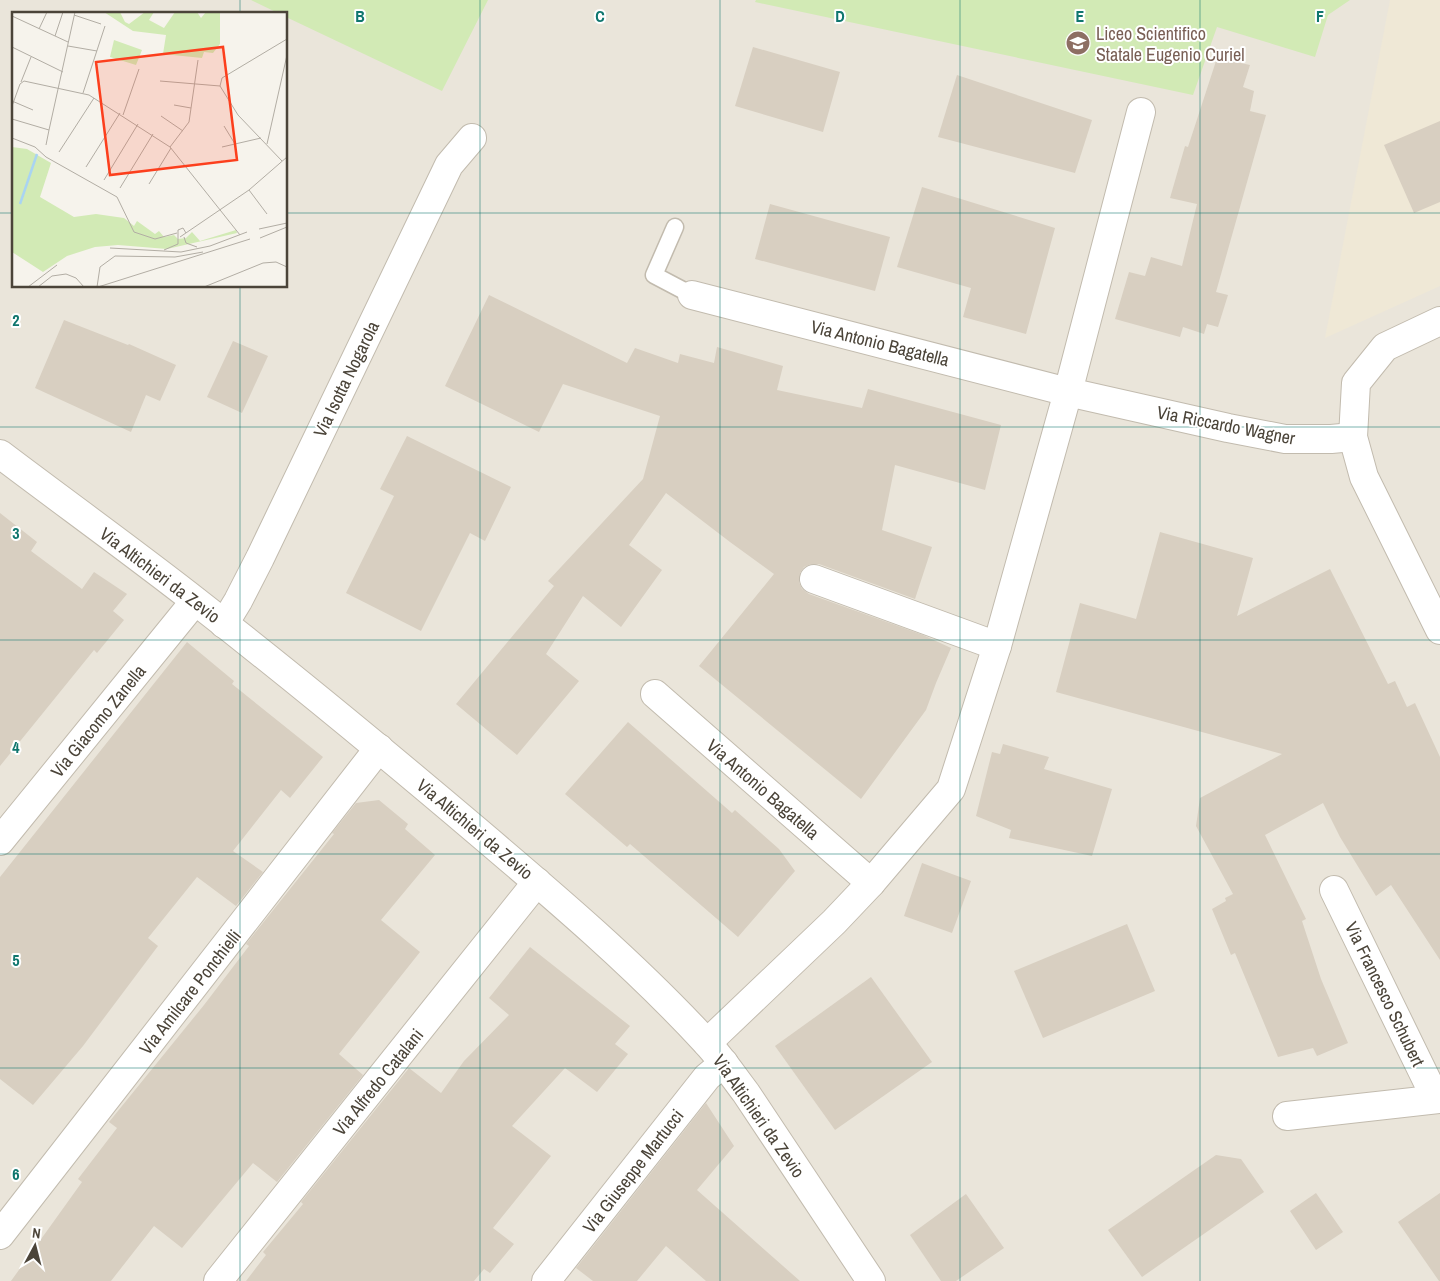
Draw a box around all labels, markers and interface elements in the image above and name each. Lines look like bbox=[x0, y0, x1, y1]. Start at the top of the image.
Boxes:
text: B bbox=[355, 5, 365, 27]
text: C bbox=[595, 5, 605, 27]
text: D bbox=[835, 5, 845, 27]
text: E bbox=[1076, 5, 1085, 27]
text: F bbox=[1316, 5, 1324, 27]
inset map bbox=[12, 12, 288, 288]
place label: Liceo Scientifico Statale Eugenio Curiel bbox=[1096, 21, 1245, 67]
school or university icon: Liceo Scientifico Statale Eugenio Curiel bbox=[1065, 30, 1091, 56]
text: 2 bbox=[12, 309, 20, 331]
street label: Via Antonio Bagatella bbox=[808, 314, 952, 372]
street label: Via Isotta Nogarola bbox=[307, 317, 385, 441]
street label: Via Riccardo Wagner bbox=[1155, 399, 1297, 451]
street label: Via Altichieri da Zevio bbox=[95, 521, 225, 629]
text: 3 bbox=[12, 522, 20, 544]
street label: Via Giacomo Zanella bbox=[45, 659, 151, 783]
street label: Via Antonio Bagatella bbox=[701, 733, 825, 845]
text: 4 bbox=[12, 736, 20, 758]
street label: Via Altichieri da Zevio bbox=[411, 773, 539, 885]
street label: Via Francesco Schubert bbox=[1339, 917, 1431, 1071]
street label: Via Amilcare Ponchielli bbox=[133, 924, 247, 1060]
text: 5 bbox=[12, 949, 20, 971]
street label: Via Alfredo Catalani bbox=[327, 1023, 429, 1141]
street label: Via Altichieri da Zevio bbox=[707, 1049, 811, 1183]
street label: Via Giuseppe Martucci bbox=[577, 1104, 689, 1238]
text: 6 bbox=[12, 1163, 20, 1185]
north arrow bbox=[10, 1221, 60, 1271]
text: N bbox=[31, 1224, 42, 1243]

